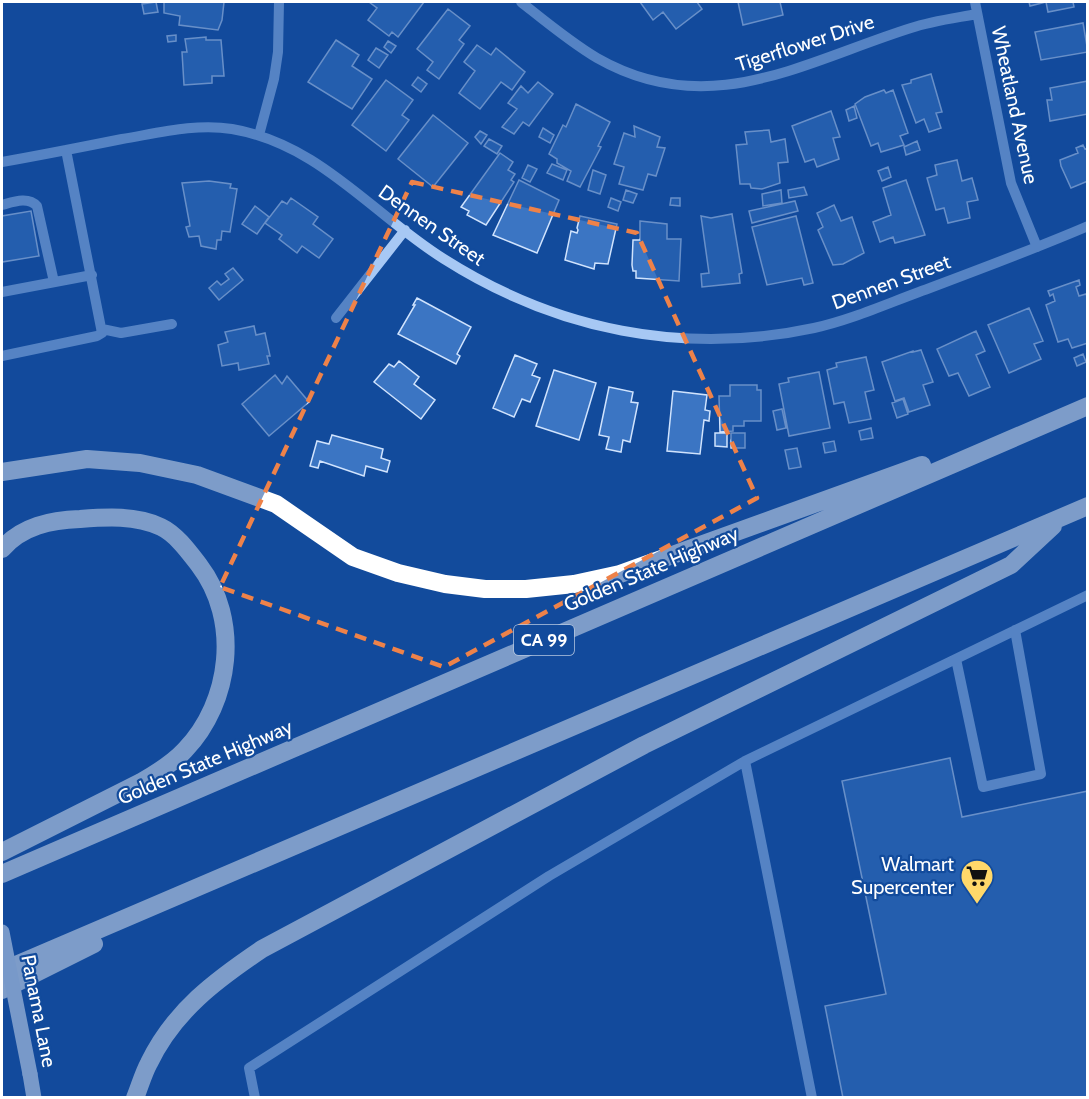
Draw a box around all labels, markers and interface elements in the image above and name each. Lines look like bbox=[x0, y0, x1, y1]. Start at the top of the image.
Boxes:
street label: Tigerflower Drive bbox=[733, 9, 877, 77]
street label: Wheatland Avenue bbox=[987, 24, 1043, 186]
street label: Dennen Street bbox=[374, 180, 490, 271]
street label: Dennen Street bbox=[828, 249, 954, 315]
street label: Golden State Highway bbox=[560, 521, 742, 617]
road number: CA 99 bbox=[514, 625, 574, 655]
street label: Golden State Highway bbox=[114, 714, 296, 810]
place label: Walmart Supercenter bbox=[851, 852, 955, 899]
supermarket icon: Walmart Supercenter bbox=[959, 858, 995, 905]
street label: Panama Lane bbox=[16, 953, 62, 1069]

